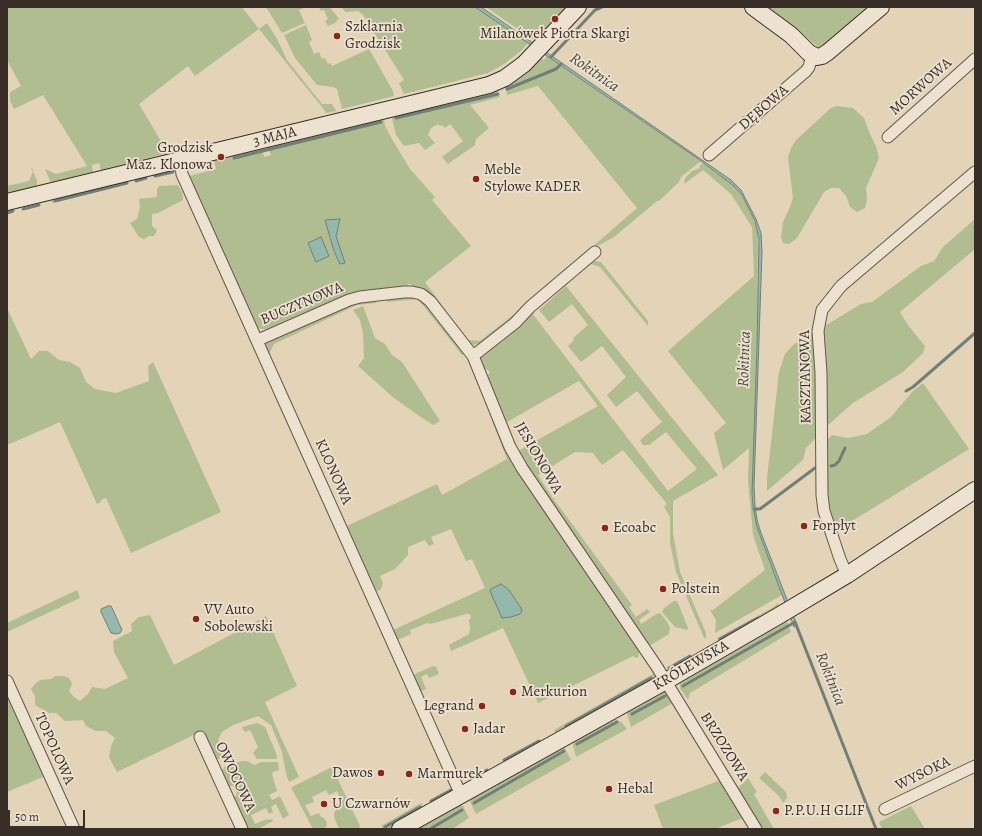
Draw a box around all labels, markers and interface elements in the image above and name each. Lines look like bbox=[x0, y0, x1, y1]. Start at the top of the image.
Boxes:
marker: Milanówek Piotra Skargi bbox=[550, 14, 560, 24]
place label: Szklarnia Grodzisk bbox=[345, 18, 403, 53]
place label: Milanówek Piotra Skargi bbox=[480, 25, 630, 43]
marker: Szklarnia Grodzisk bbox=[332, 31, 342, 41]
water label: Rokitnica bbox=[566, 49, 622, 97]
street label: MORWOWA bbox=[886, 54, 956, 120]
street label: DĘBOWA bbox=[735, 81, 793, 135]
street label: 3 MAJA bbox=[251, 123, 299, 151]
place label: Grodzisk Maz. Klonowa bbox=[126, 139, 213, 174]
marker: Grodzisk Maz. Klonowa bbox=[216, 152, 226, 162]
place label: Meble Stylowe KADER bbox=[484, 161, 581, 196]
marker: Meble Stylowe KADER bbox=[471, 174, 481, 184]
street label: BUCZYNOWA bbox=[258, 279, 346, 329]
street label: KASZTANOWA bbox=[796, 330, 816, 424]
water label: Rokitnica bbox=[734, 331, 756, 387]
street label: JESIONOWA bbox=[510, 419, 566, 497]
street label: KLONOWA bbox=[310, 436, 356, 508]
place label: Forpłyt bbox=[812, 517, 856, 535]
place label: Ecoabc bbox=[613, 519, 656, 537]
marker: Forpłyt bbox=[799, 521, 809, 531]
marker: Ecoabc bbox=[600, 523, 610, 533]
place label: Polstein bbox=[671, 580, 720, 598]
marker: Polstein bbox=[658, 584, 668, 594]
place label: VV Auto Sobolewski bbox=[204, 601, 273, 636]
marker: VV Auto Sobolewski bbox=[191, 614, 201, 624]
street label: KRÓLEWSKA bbox=[650, 637, 732, 695]
water label: Rokitnica bbox=[811, 649, 849, 709]
place label: Merkurion bbox=[521, 683, 587, 701]
marker: Merkurion bbox=[508, 687, 518, 697]
place label: Legrand bbox=[423, 697, 474, 715]
marker: Legrand bbox=[477, 701, 487, 711]
street label: BRZOZOWA bbox=[696, 709, 752, 785]
street label: TOPOLOWA bbox=[30, 710, 78, 788]
place label: Jadar bbox=[473, 720, 505, 738]
marker: Jadar bbox=[460, 724, 470, 734]
street label: OWOCOWA bbox=[211, 739, 259, 815]
street label: WYSOKA bbox=[893, 753, 953, 795]
place label: Dawos bbox=[332, 764, 373, 782]
place label: Marmurek bbox=[417, 765, 483, 783]
marker: Dawos bbox=[376, 768, 386, 778]
marker: Marmurek bbox=[404, 769, 414, 779]
place label: Hebal bbox=[617, 780, 653, 798]
marker: Hebal bbox=[604, 784, 614, 794]
place label: U Czwarnów bbox=[332, 795, 410, 813]
marker: U Czwarnów bbox=[319, 799, 329, 809]
scale bar bbox=[10, 802, 87, 828]
place label: P.P.U.H GLIF bbox=[784, 802, 865, 820]
marker: P.P.U.H GLIF bbox=[771, 806, 781, 816]
text: 50 m bbox=[15, 809, 39, 825]

